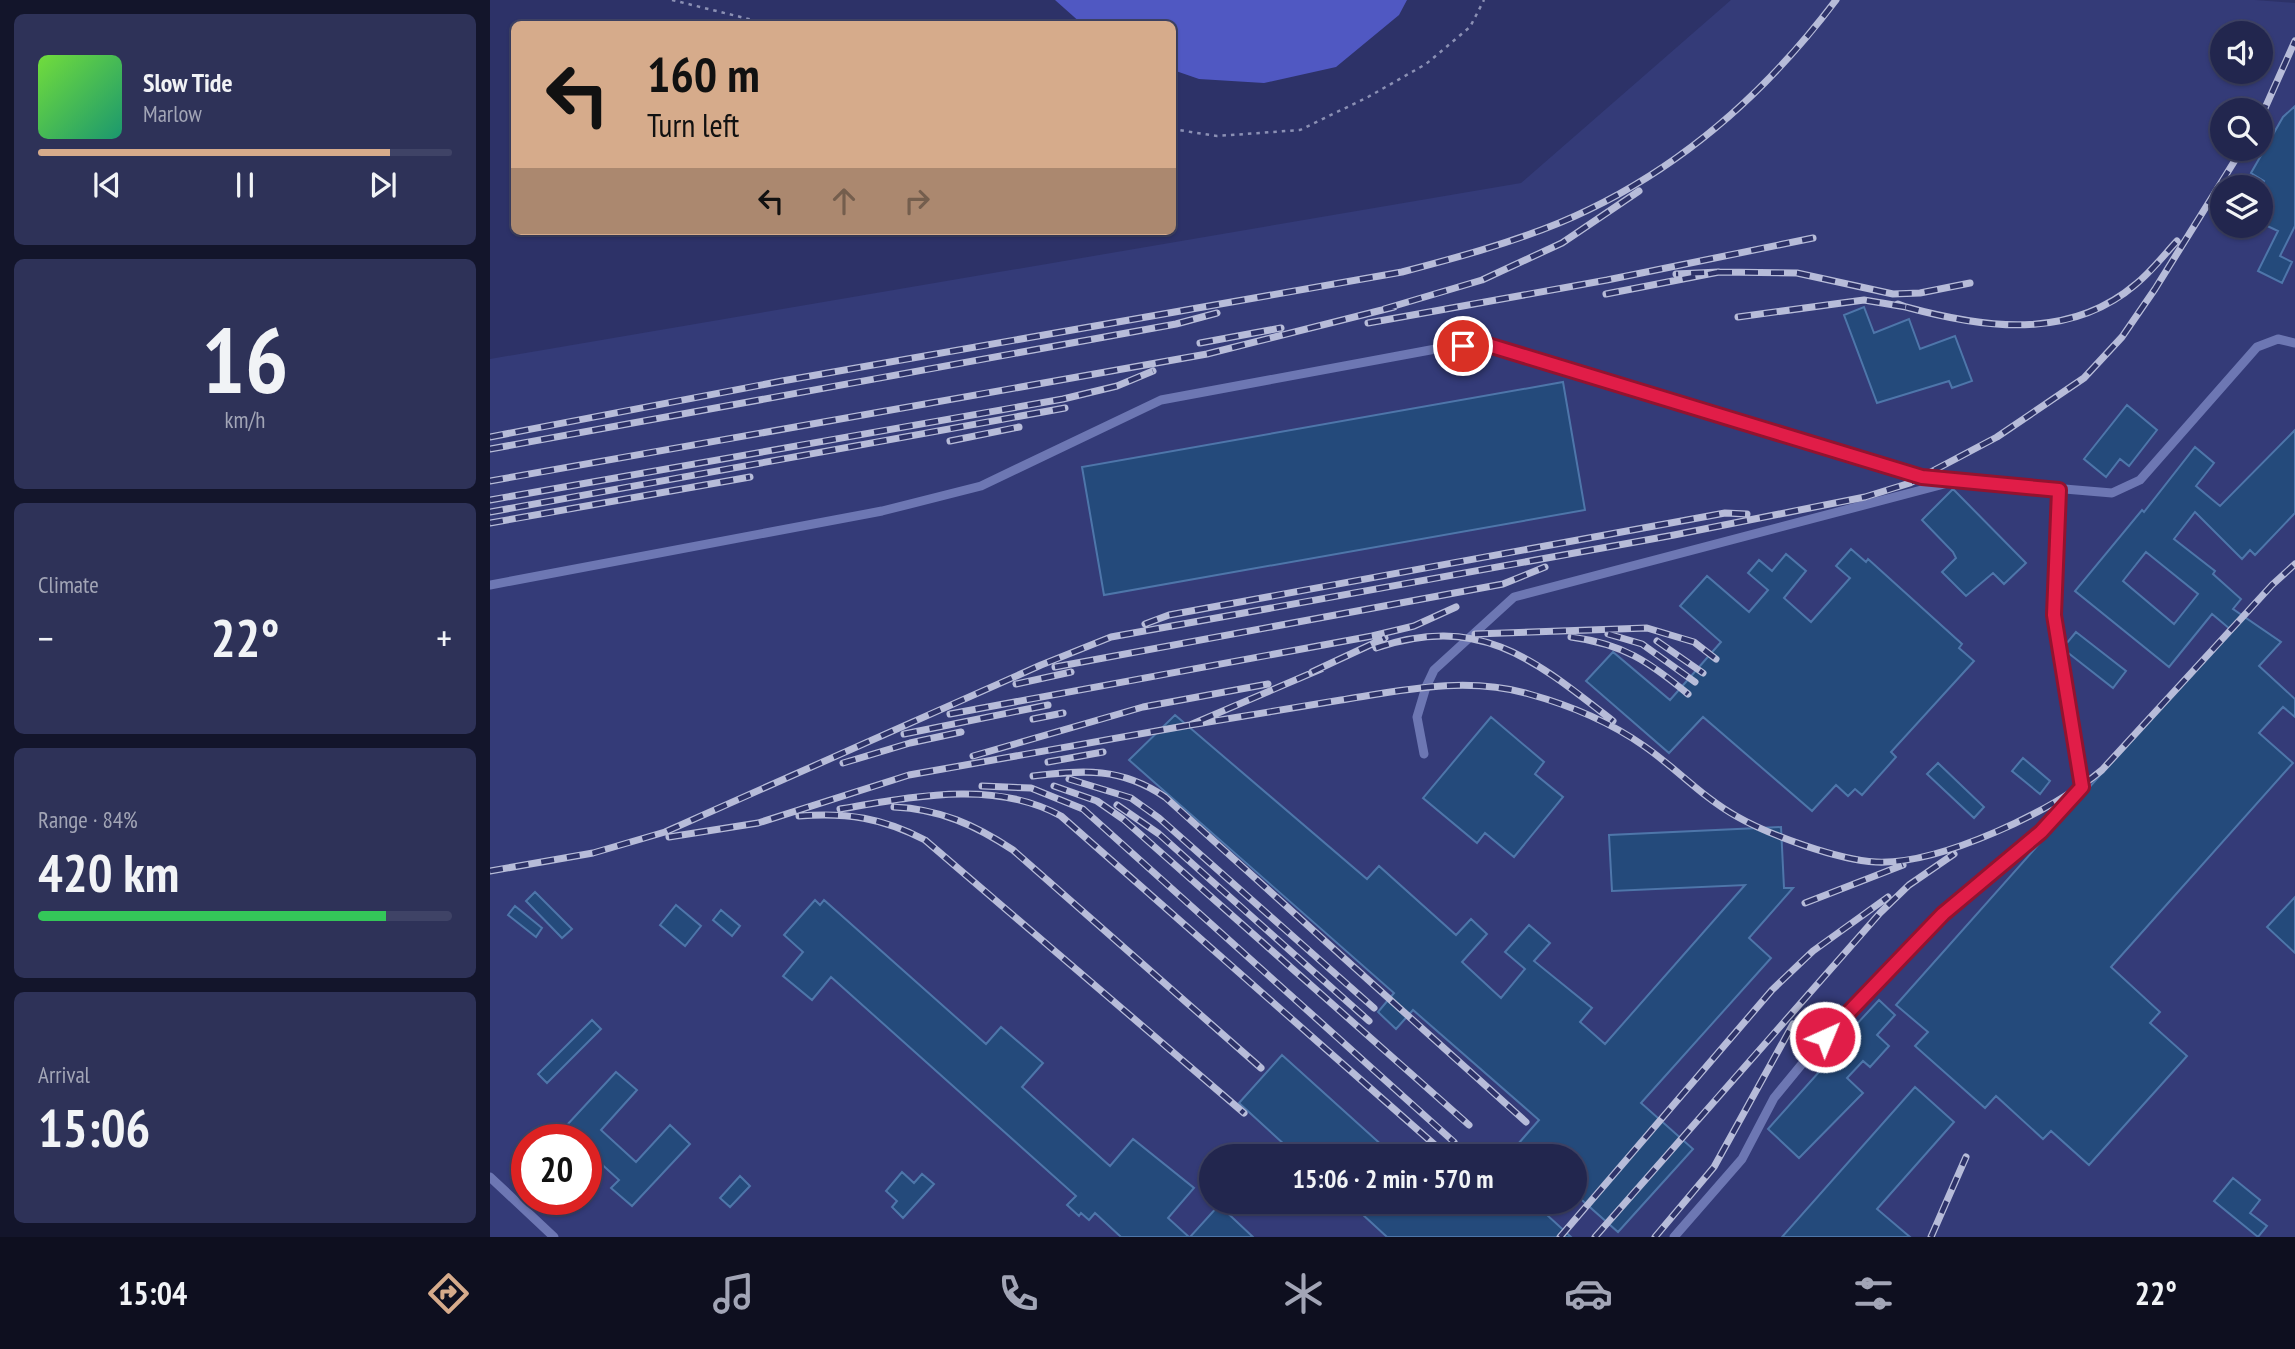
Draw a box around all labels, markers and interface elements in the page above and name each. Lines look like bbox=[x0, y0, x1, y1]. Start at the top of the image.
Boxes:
map controls bbox=[2210, 21, 2273, 238]
button: sound bbox=[2210, 21, 2273, 84]
text: 160 m bbox=[647, 42, 760, 106]
icon: left bbox=[532, 49, 623, 140]
text: Slow Tide bbox=[143, 66, 233, 99]
button: search bbox=[2210, 98, 2273, 161]
text: Marlow bbox=[143, 99, 202, 128]
text: Turn left bbox=[647, 104, 739, 146]
icon: previous bbox=[88, 166, 126, 204]
icon: pause bbox=[226, 166, 264, 204]
icon: next bbox=[364, 166, 402, 204]
button: layers bbox=[2210, 175, 2273, 238]
icon: left bbox=[752, 182, 790, 220]
icon: ahead bbox=[825, 182, 863, 220]
icon: right bbox=[898, 182, 936, 220]
text: 16 bbox=[202, 300, 289, 418]
pin bbox=[1433, 316, 1493, 376]
icon: arrive bbox=[1444, 327, 1482, 365]
text: km/h bbox=[225, 405, 265, 434]
text: Climate bbox=[38, 570, 99, 599]
text: 22° bbox=[211, 604, 279, 671]
text: − bbox=[38, 613, 54, 662]
text: + bbox=[436, 613, 452, 662]
text: Range · 84% bbox=[38, 805, 138, 834]
text: 420 km bbox=[38, 839, 179, 906]
position arrow bbox=[1788, 1000, 1862, 1074]
text: Arrival bbox=[38, 1060, 90, 1089]
text: 15:06 bbox=[38, 1094, 150, 1161]
speed limit sign: 20 bbox=[511, 1124, 602, 1215]
text: 15:06 · 2 min · 570 m bbox=[1293, 1162, 1493, 1195]
icon: directions bbox=[424, 1269, 473, 1318]
icon: music bbox=[709, 1269, 758, 1318]
icon: phone bbox=[994, 1269, 1043, 1318]
icon: climate bbox=[1279, 1269, 1328, 1318]
icon: car bbox=[1564, 1269, 1613, 1318]
icon: filters bbox=[1849, 1269, 1898, 1318]
text: 15:04 bbox=[118, 1272, 187, 1314]
text: 22° bbox=[2135, 1272, 2177, 1314]

